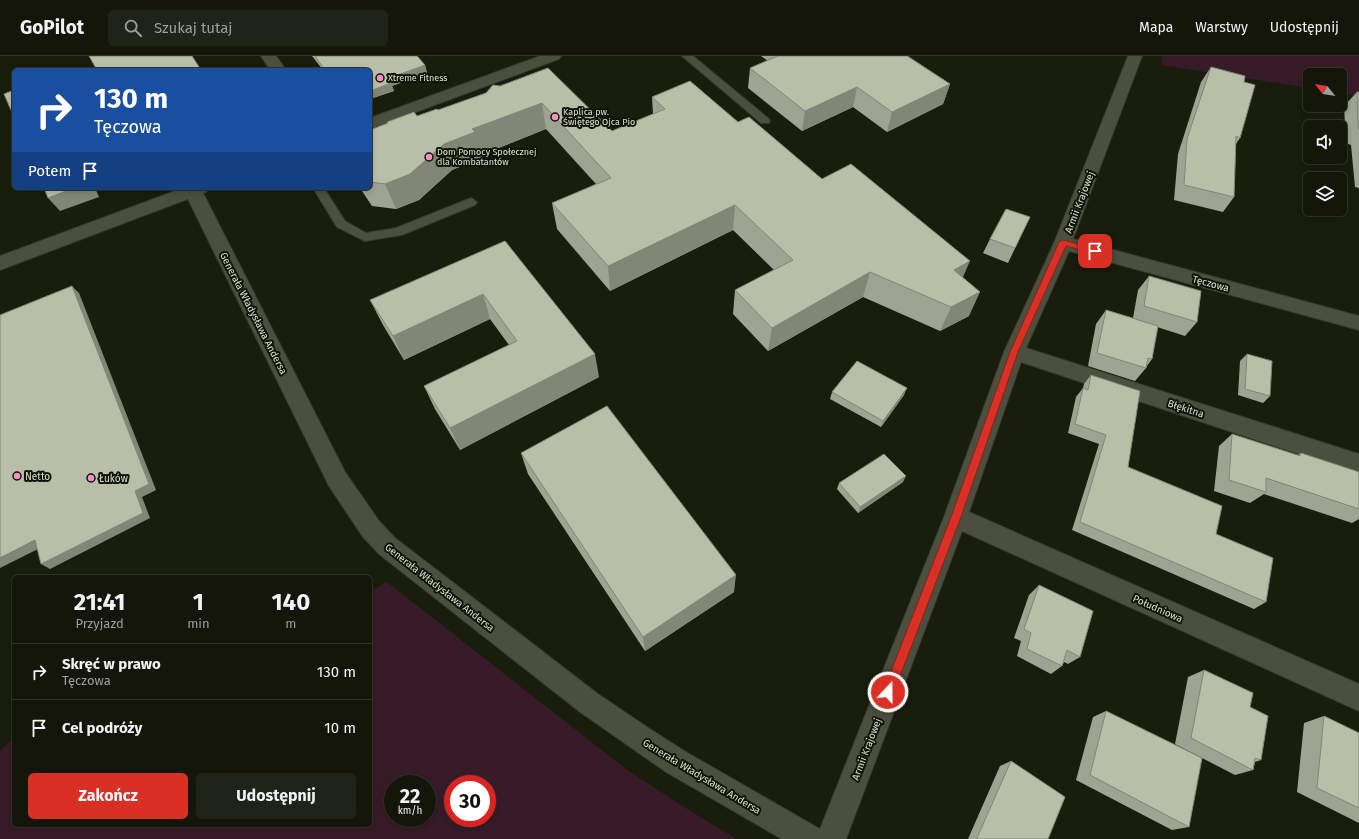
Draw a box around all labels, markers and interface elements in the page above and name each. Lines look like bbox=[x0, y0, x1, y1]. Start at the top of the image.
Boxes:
search box bbox=[108, 10, 388, 46]
text: GoPilot bbox=[20, 16, 84, 39]
icon: search bbox=[122, 17, 144, 39]
text: Szukaj tutaj bbox=[154, 19, 233, 37]
text: Mapa bbox=[1139, 19, 1173, 36]
text: Warstwy bbox=[1195, 19, 1248, 36]
text: Udostępnij bbox=[1270, 19, 1339, 36]
north arrow bbox=[1303, 68, 1347, 112]
map controls bbox=[1303, 68, 1347, 216]
marker: Xtreme Fitness bbox=[375, 73, 385, 83]
place label: Xtreme Fitness bbox=[388, 73, 448, 83]
text: 130 m bbox=[94, 82, 168, 115]
icon: right bbox=[28, 84, 80, 136]
place label: Kaplica pw. Świętego Ojca Pio bbox=[563, 107, 635, 127]
marker: Kaplica pw. Świętego Ojca Pio bbox=[550, 112, 560, 122]
text: Tęczowa bbox=[94, 116, 161, 138]
button: sound bbox=[1303, 120, 1347, 164]
place label: Dom Pomocy Społecznej dla Kombatantów bbox=[437, 147, 537, 167]
marker: Dom Pomocy Społecznej dla Kombatantów bbox=[424, 152, 434, 162]
icon: arrive bbox=[79, 160, 101, 182]
text: Potem bbox=[28, 162, 71, 180]
street label: Armii Krajowej bbox=[1063, 170, 1097, 235]
button: layers bbox=[1303, 172, 1347, 216]
pin bbox=[1078, 234, 1112, 268]
icon: arrive bbox=[1084, 240, 1106, 262]
street label: Generała Władysława Andersa bbox=[217, 250, 289, 377]
street label: Tęczowa bbox=[1191, 273, 1230, 295]
street label: Błękitna bbox=[1166, 397, 1205, 420]
marker: Netto bbox=[12, 471, 22, 481]
place label: Netto bbox=[25, 471, 50, 483]
marker: Łuków bbox=[86, 473, 96, 483]
place label: Łuków bbox=[99, 473, 128, 485]
street label: Generała Władysława Andersa bbox=[382, 541, 496, 634]
text: 21:41 bbox=[74, 588, 125, 616]
text: 1 bbox=[193, 588, 204, 616]
text: 140 bbox=[271, 588, 310, 616]
street label: Południowa bbox=[1131, 593, 1184, 625]
text: Przyjazd bbox=[75, 616, 124, 631]
text: min bbox=[187, 616, 210, 631]
text: m bbox=[285, 616, 296, 631]
text: Skręć w prawo bbox=[62, 655, 161, 673]
icon: right bbox=[28, 661, 50, 683]
text: 130 m bbox=[317, 663, 356, 681]
position arrow bbox=[867, 671, 909, 713]
text: Tęczowa bbox=[62, 673, 111, 688]
icon: arrive bbox=[28, 717, 50, 739]
street label: Armii Krajowej bbox=[850, 717, 884, 782]
text: Cel podróży bbox=[62, 719, 142, 737]
text: 10 m bbox=[324, 719, 356, 737]
street label: Generała Władysława Andersa bbox=[640, 737, 763, 817]
button: Zakończ bbox=[28, 773, 188, 819]
button: Udostępnij bbox=[196, 773, 356, 819]
speed limit sign: 30 bbox=[444, 775, 496, 827]
text: 22 bbox=[400, 784, 420, 808]
text: km/h bbox=[398, 805, 422, 817]

